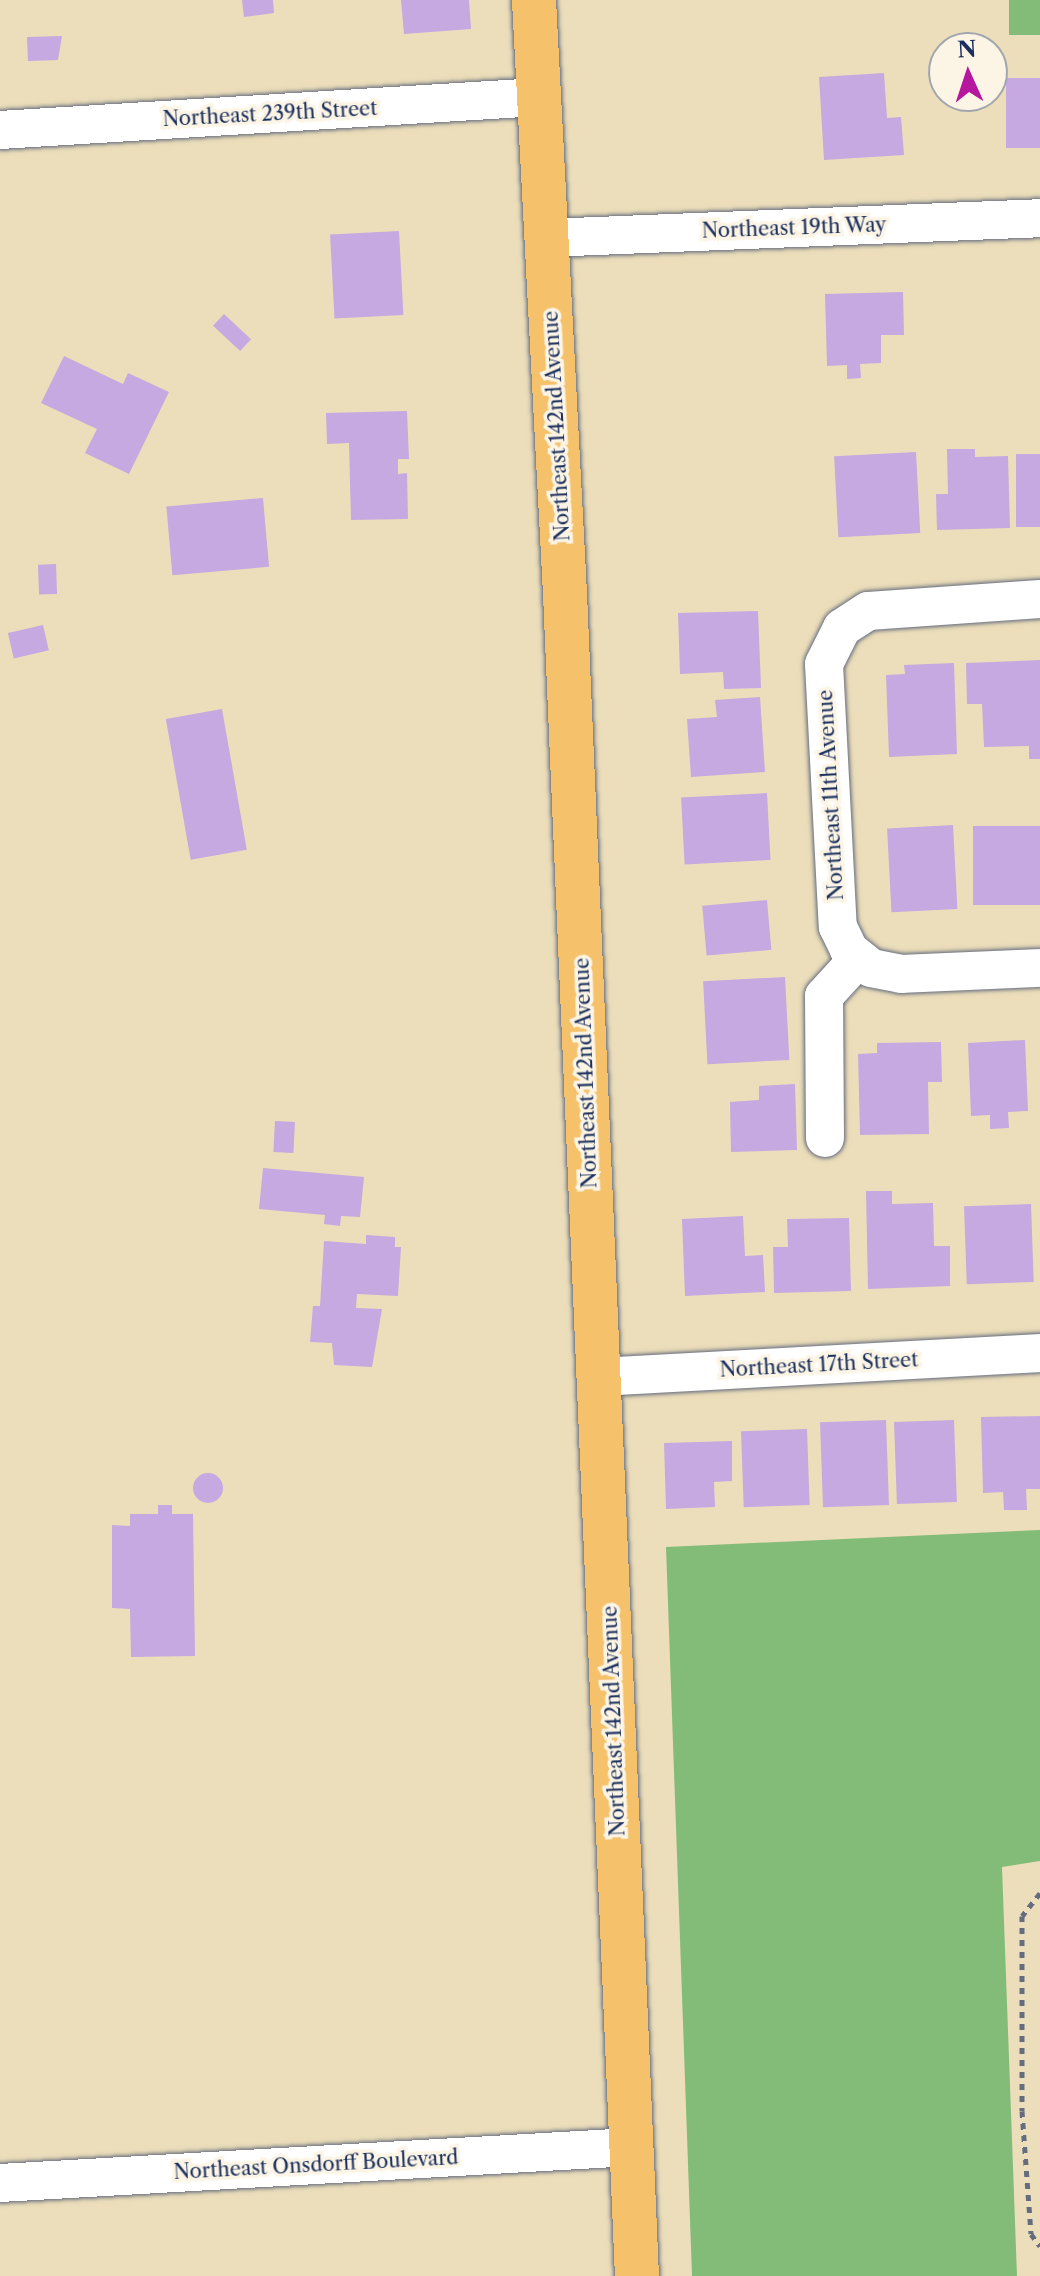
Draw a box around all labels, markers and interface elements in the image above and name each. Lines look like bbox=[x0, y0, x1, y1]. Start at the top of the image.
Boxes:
north arrow bbox=[928, 32, 1008, 112]
text: N bbox=[957, 36, 977, 64]
street label: Northeast 239th Street bbox=[162, 96, 378, 132]
street label: Northeast 19th Way bbox=[701, 213, 887, 243]
street label: Northeast 142nd Avenue bbox=[539, 310, 575, 542]
street label: Northeast 11th Avenue bbox=[813, 689, 849, 901]
street label: Northeast 142nd Avenue bbox=[570, 957, 602, 1189]
street label: Northeast 17th Street bbox=[719, 1348, 919, 1382]
street label: Northeast 142nd Avenue bbox=[598, 1605, 630, 1837]
street label: Northeast Onsdorff Boulevard bbox=[173, 2146, 459, 2184]

